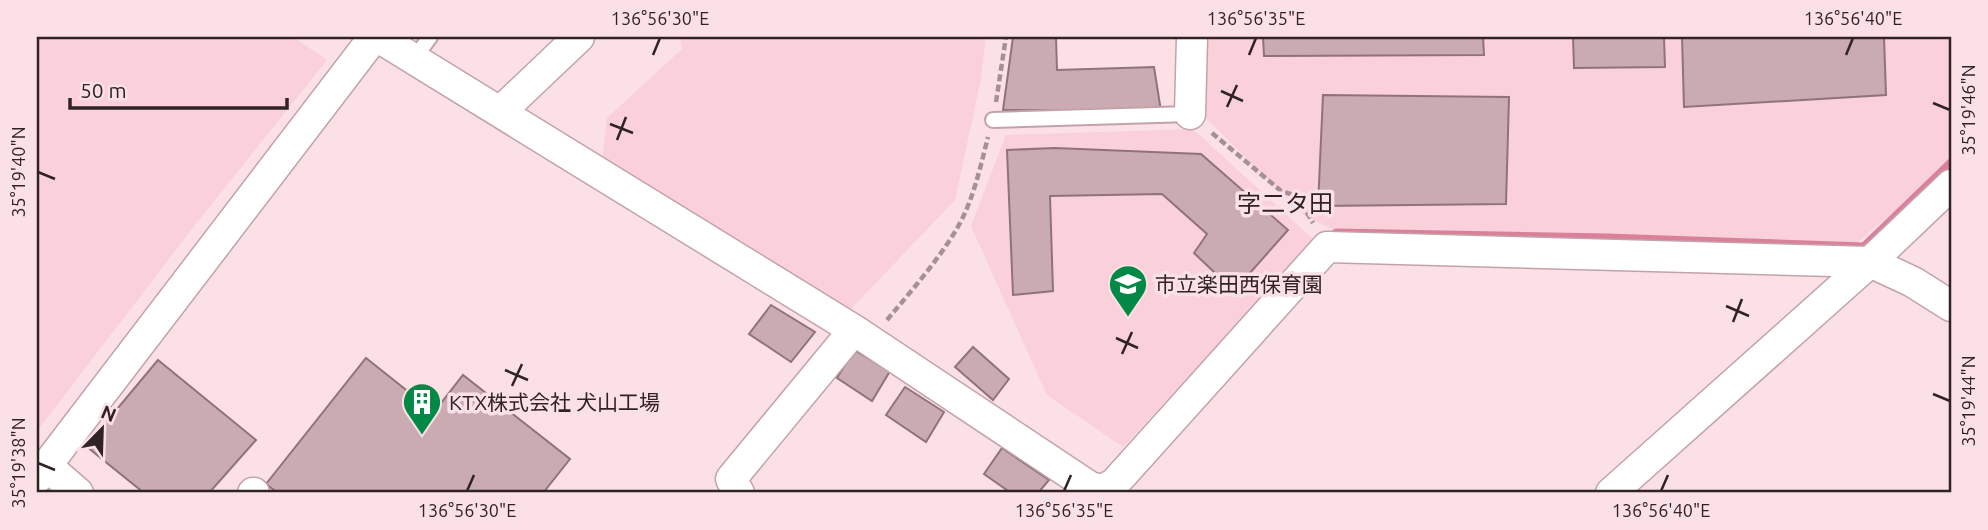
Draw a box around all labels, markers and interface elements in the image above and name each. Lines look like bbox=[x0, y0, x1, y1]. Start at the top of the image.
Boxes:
text: 136°56'30"E bbox=[611, 8, 709, 28]
text: 136°56'35"E bbox=[1207, 8, 1305, 28]
text: 136°56'40"E bbox=[1804, 8, 1902, 28]
text: 35°19'46"N bbox=[1958, 64, 1978, 156]
scale bar bbox=[70, 66, 287, 110]
text: 50 m bbox=[80, 78, 127, 102]
text: 35°19'40"N bbox=[8, 126, 28, 218]
district label: 字二タ田 bbox=[1237, 190, 1333, 217]
school or university icon: 市立楽田西保育園 bbox=[1107, 263, 1149, 318]
place label: 市立楽田西保育園 bbox=[1155, 272, 1323, 296]
text: 35°19'44"N bbox=[1958, 355, 1978, 447]
building icon: KTX株式会社 犬山工場 bbox=[401, 381, 443, 436]
place label: KTX株式会社 犬山工場 bbox=[449, 390, 660, 414]
north arrow bbox=[66, 393, 136, 463]
text: N bbox=[98, 400, 119, 426]
text: 35°19'38"N bbox=[8, 417, 28, 509]
text: 136°56'30"E bbox=[418, 500, 516, 520]
text: 136°56'35"E bbox=[1015, 500, 1113, 520]
text: 136°56'40"E bbox=[1612, 500, 1710, 520]

